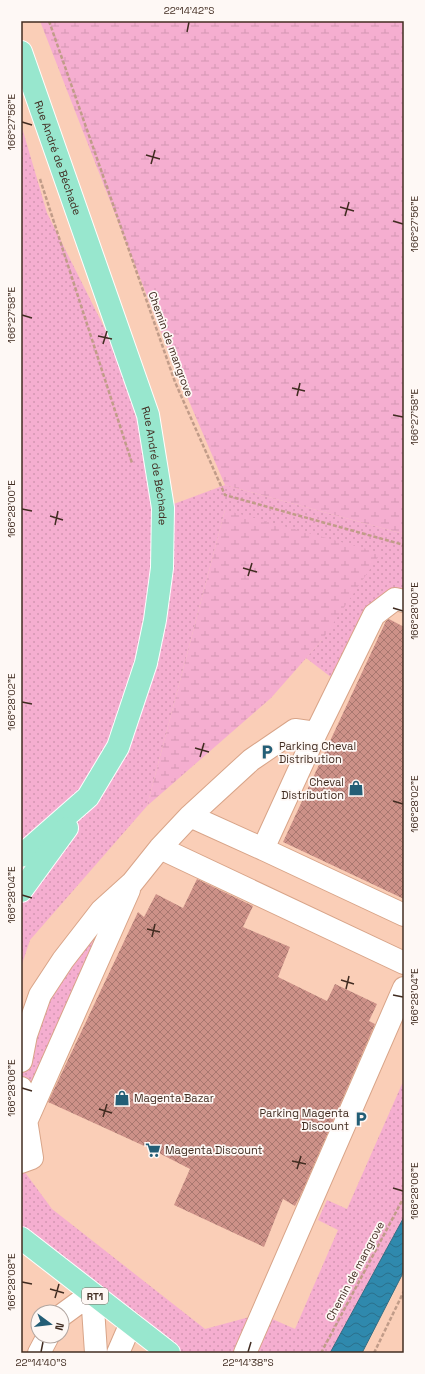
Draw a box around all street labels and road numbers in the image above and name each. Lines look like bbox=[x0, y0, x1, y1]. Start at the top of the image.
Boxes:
street label: Rue André de Béchade bbox=[32, 99, 84, 217]
street label: Chemin de mangrove bbox=[145, 290, 197, 398]
street label: Rue André de Béchade bbox=[139, 404, 170, 526]
street label: Chemin de mangrove bbox=[323, 1219, 387, 1323]
road number: RT1 bbox=[82, 1288, 108, 1304]

